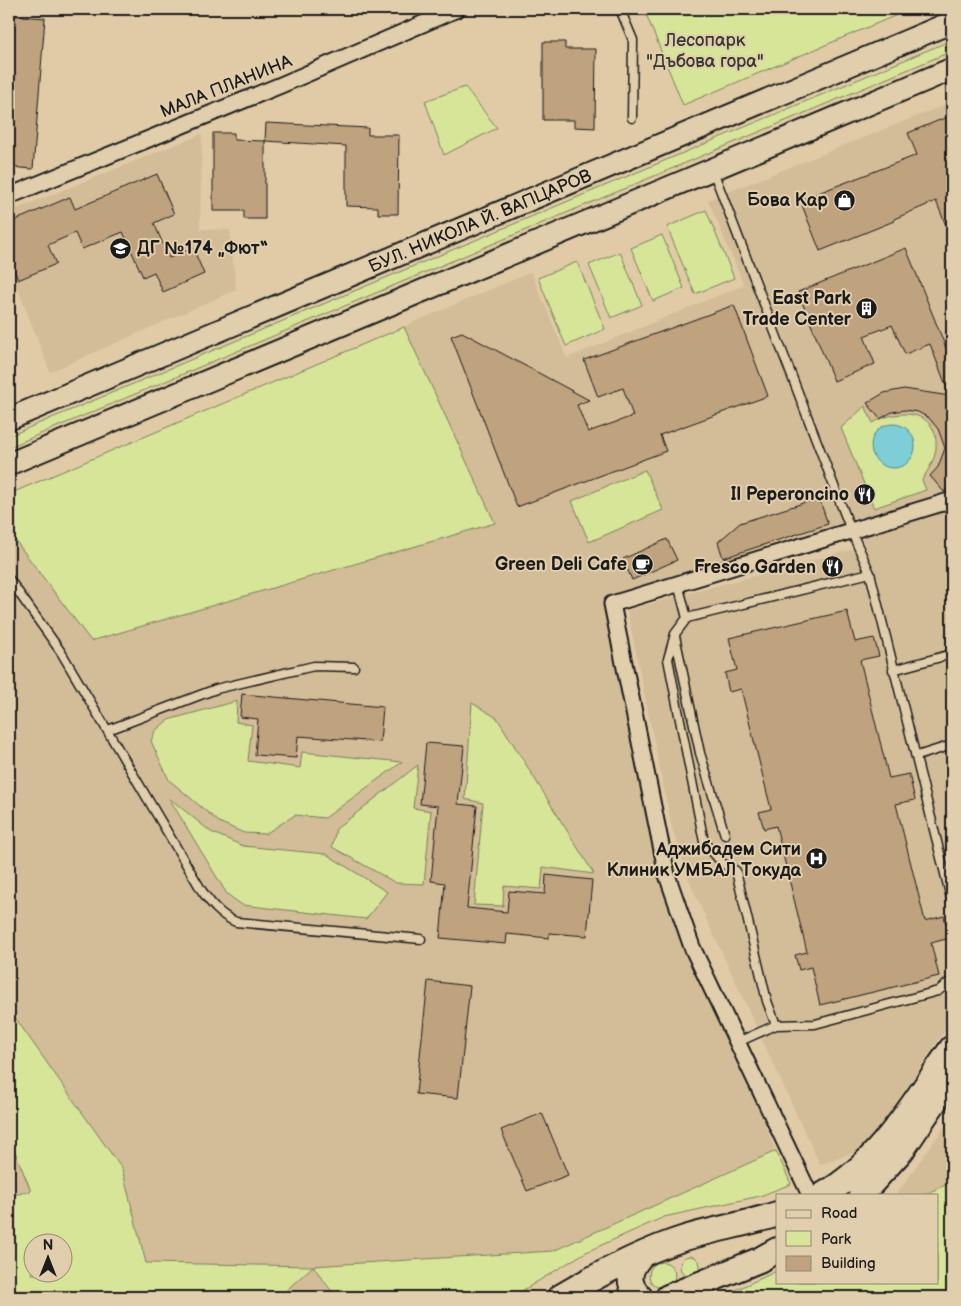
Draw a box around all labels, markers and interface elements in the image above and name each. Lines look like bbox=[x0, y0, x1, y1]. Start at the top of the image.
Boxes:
park label: Лесопарк "Дъбова гора" bbox=[646, 30, 764, 72]
street label: МАЛА ПЛАНИНА bbox=[157, 50, 295, 122]
street label: БУЛ. НИКОЛА Й. ВАПЦАРОВ bbox=[366, 165, 595, 277]
shop icon: Бова Кар bbox=[832, 188, 856, 212]
place label: Бова Кар bbox=[747, 190, 828, 211]
school or university icon: ДГ №174 „Фют“ bbox=[109, 236, 133, 260]
place label: ДГ №174 „Фют“ bbox=[137, 238, 268, 259]
place label: East Park Trade Center bbox=[743, 288, 852, 330]
building icon: East Park Trade Center bbox=[855, 296, 879, 320]
restaurant icon: Il Peperoncino bbox=[853, 482, 877, 506]
place label: Il Peperoncino bbox=[730, 484, 849, 505]
cafe icon: Green Deli Cafe bbox=[631, 552, 655, 576]
place label: Green Deli Cafe bbox=[495, 554, 627, 575]
restaurant icon: Fresco Garden bbox=[820, 555, 844, 579]
place label: Fresco Garden bbox=[694, 557, 816, 578]
place label: Аджибадем Сити Клиник УМБАЛ Токуда bbox=[607, 839, 802, 881]
hospital icon: Аджибадем Сити Клиник УМБАЛ Токуда bbox=[805, 847, 829, 871]
legend bbox=[776, 1194, 938, 1284]
text: Road bbox=[821, 1204, 857, 1223]
text: Park bbox=[821, 1230, 852, 1249]
north arrow bbox=[22, 1234, 72, 1284]
text: N bbox=[43, 1237, 53, 1254]
text: Building bbox=[821, 1254, 876, 1273]

